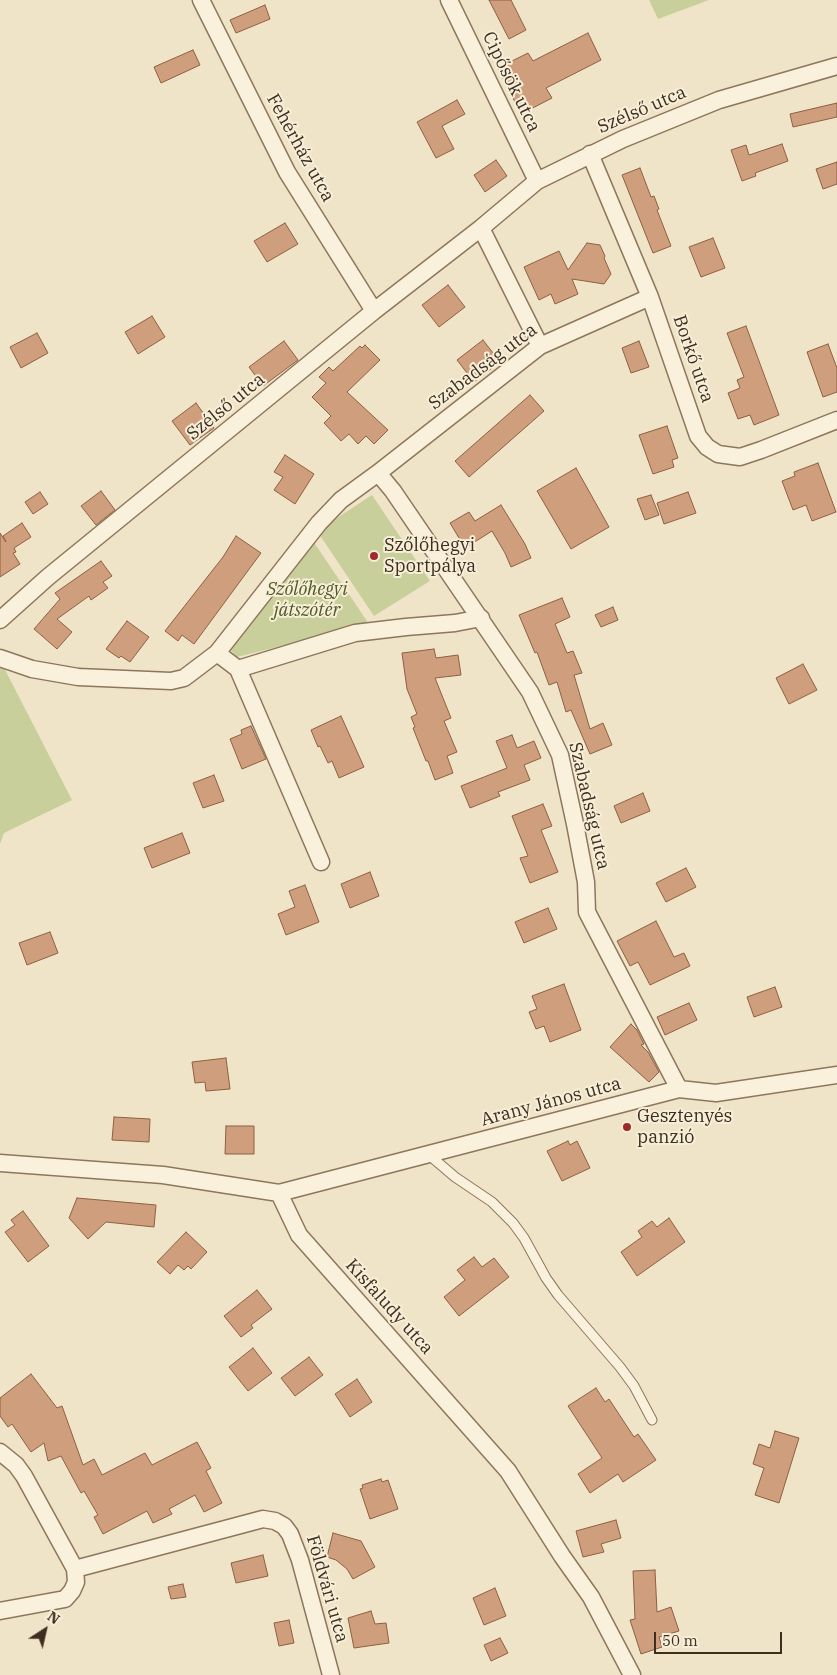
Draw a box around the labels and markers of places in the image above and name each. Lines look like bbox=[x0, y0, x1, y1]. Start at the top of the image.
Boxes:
place label: Szőlőhegyi Sportpálya bbox=[384, 535, 476, 578]
marker: Szőlőhegyi Sportpálya bbox=[368, 550, 380, 562]
place label: Gesztenyés panzió bbox=[637, 1106, 732, 1148]
marker: Gesztenyés panzió bbox=[621, 1121, 633, 1133]

